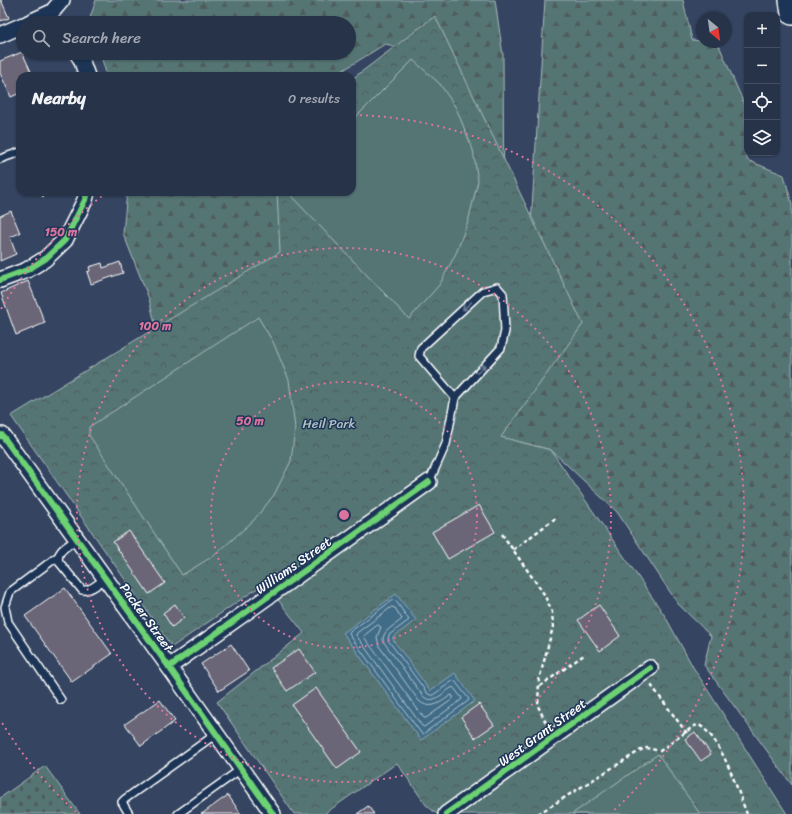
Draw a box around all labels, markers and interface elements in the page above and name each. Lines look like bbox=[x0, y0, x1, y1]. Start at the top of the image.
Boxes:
north arrow bbox=[696, 12, 732, 48]
map controls bbox=[744, 12, 780, 156]
button: + bbox=[744, 12, 780, 48]
search box bbox=[16, 16, 356, 60]
text: Search here bbox=[62, 25, 141, 51]
icon: search bbox=[30, 27, 52, 49]
button: − bbox=[744, 48, 780, 84]
text: Nearby bbox=[32, 83, 86, 113]
button: locate bbox=[744, 84, 780, 120]
text: 0 results bbox=[288, 87, 340, 110]
button: layers bbox=[744, 120, 780, 156]
text: 150 m bbox=[45, 221, 78, 243]
one-way arrow bbox=[462, 302, 472, 311]
text: 100 m bbox=[139, 315, 172, 337]
one-way arrow bbox=[476, 364, 486, 374]
text: 50 m bbox=[236, 410, 264, 432]
park label: Heil Park bbox=[303, 412, 356, 435]
centre of rings bbox=[337, 508, 351, 522]
street label: Williams Street bbox=[250, 530, 336, 600]
street label: Packer Street bbox=[114, 578, 180, 657]
street label: West Grant Street bbox=[493, 692, 592, 772]

